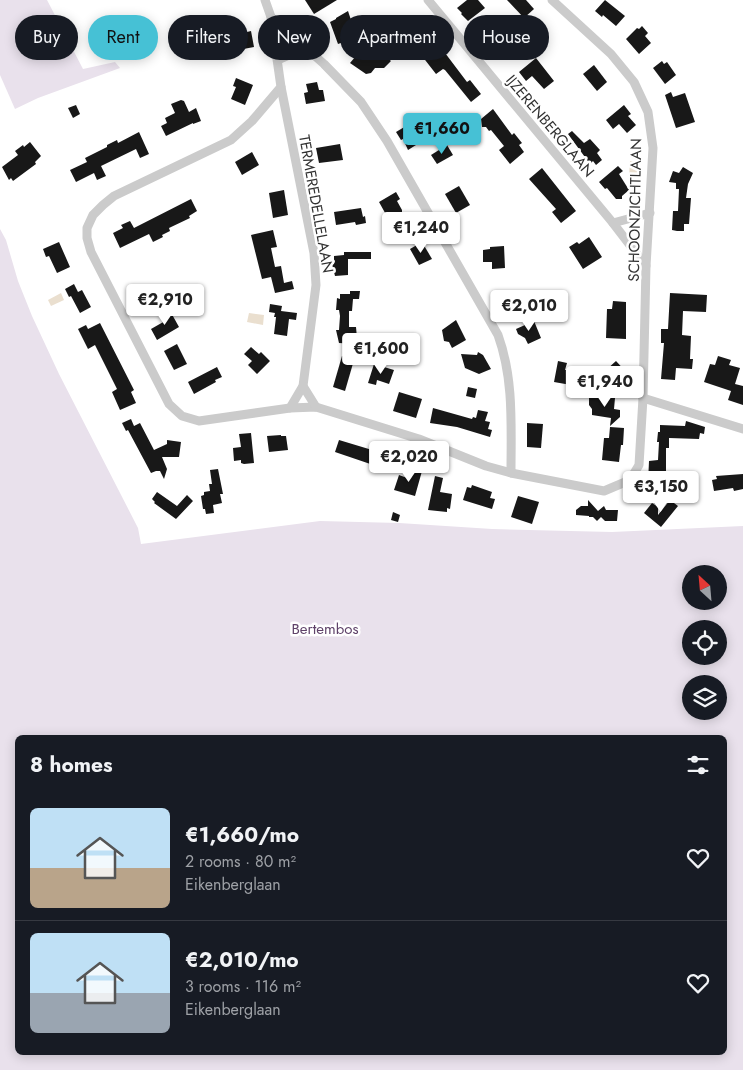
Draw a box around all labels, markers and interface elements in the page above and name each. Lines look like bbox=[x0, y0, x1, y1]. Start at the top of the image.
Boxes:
chip: Buy bbox=[15, 15, 78, 60]
chip: Rent bbox=[88, 15, 158, 60]
chip: Filters bbox=[168, 15, 248, 60]
chip: New bbox=[258, 15, 330, 60]
chip: Apartment bbox=[340, 15, 454, 60]
chip: House bbox=[464, 15, 549, 60]
street label: IJZERENBERGLAAN bbox=[501, 70, 599, 182]
pin: €1,660 bbox=[401, 112, 483, 155]
text: €1,660 bbox=[414, 117, 470, 140]
street label: TERMEREDELLELAAN bbox=[293, 133, 339, 275]
street label: SCHOONZICHTLAAN bbox=[623, 138, 647, 282]
pin: €1,240 bbox=[380, 212, 462, 254]
text: €1,240 bbox=[393, 216, 449, 239]
pin: €2,910 bbox=[124, 284, 206, 326]
text: €2,910 bbox=[137, 288, 193, 311]
pin: €2,010 bbox=[488, 290, 570, 332]
text: €2,010 bbox=[501, 294, 557, 317]
pin: €1,600 bbox=[340, 332, 422, 375]
text: €1,600 bbox=[353, 337, 409, 360]
pin: €1,940 bbox=[564, 366, 646, 408]
text: €1,940 bbox=[577, 370, 633, 393]
pin: €2,020 bbox=[368, 440, 450, 483]
text: €2,020 bbox=[380, 445, 438, 468]
pin: €3,150 bbox=[620, 470, 702, 513]
text: €3,150 bbox=[634, 475, 688, 498]
north arrow bbox=[682, 565, 728, 610]
map controls bbox=[682, 565, 727, 720]
park label: Bertembos bbox=[291, 618, 359, 640]
button: locate bbox=[682, 620, 727, 665]
button: layers bbox=[682, 675, 727, 720]
text: 8 homes bbox=[30, 750, 113, 780]
icon: filters bbox=[684, 751, 712, 779]
text: €1,660/mo bbox=[185, 820, 299, 850]
icon: home bbox=[70, 828, 130, 888]
icon: heart bbox=[684, 844, 712, 872]
text: 2 rooms · 80 m² bbox=[185, 850, 296, 873]
text: Eikenberglaan bbox=[185, 873, 281, 896]
text: €2,010/mo bbox=[185, 945, 299, 975]
icon: home bbox=[70, 953, 130, 1013]
icon: heart bbox=[684, 969, 712, 997]
text: 3 rooms · 116 m² bbox=[185, 975, 301, 998]
text: Eikenberglaan bbox=[185, 998, 281, 1021]

